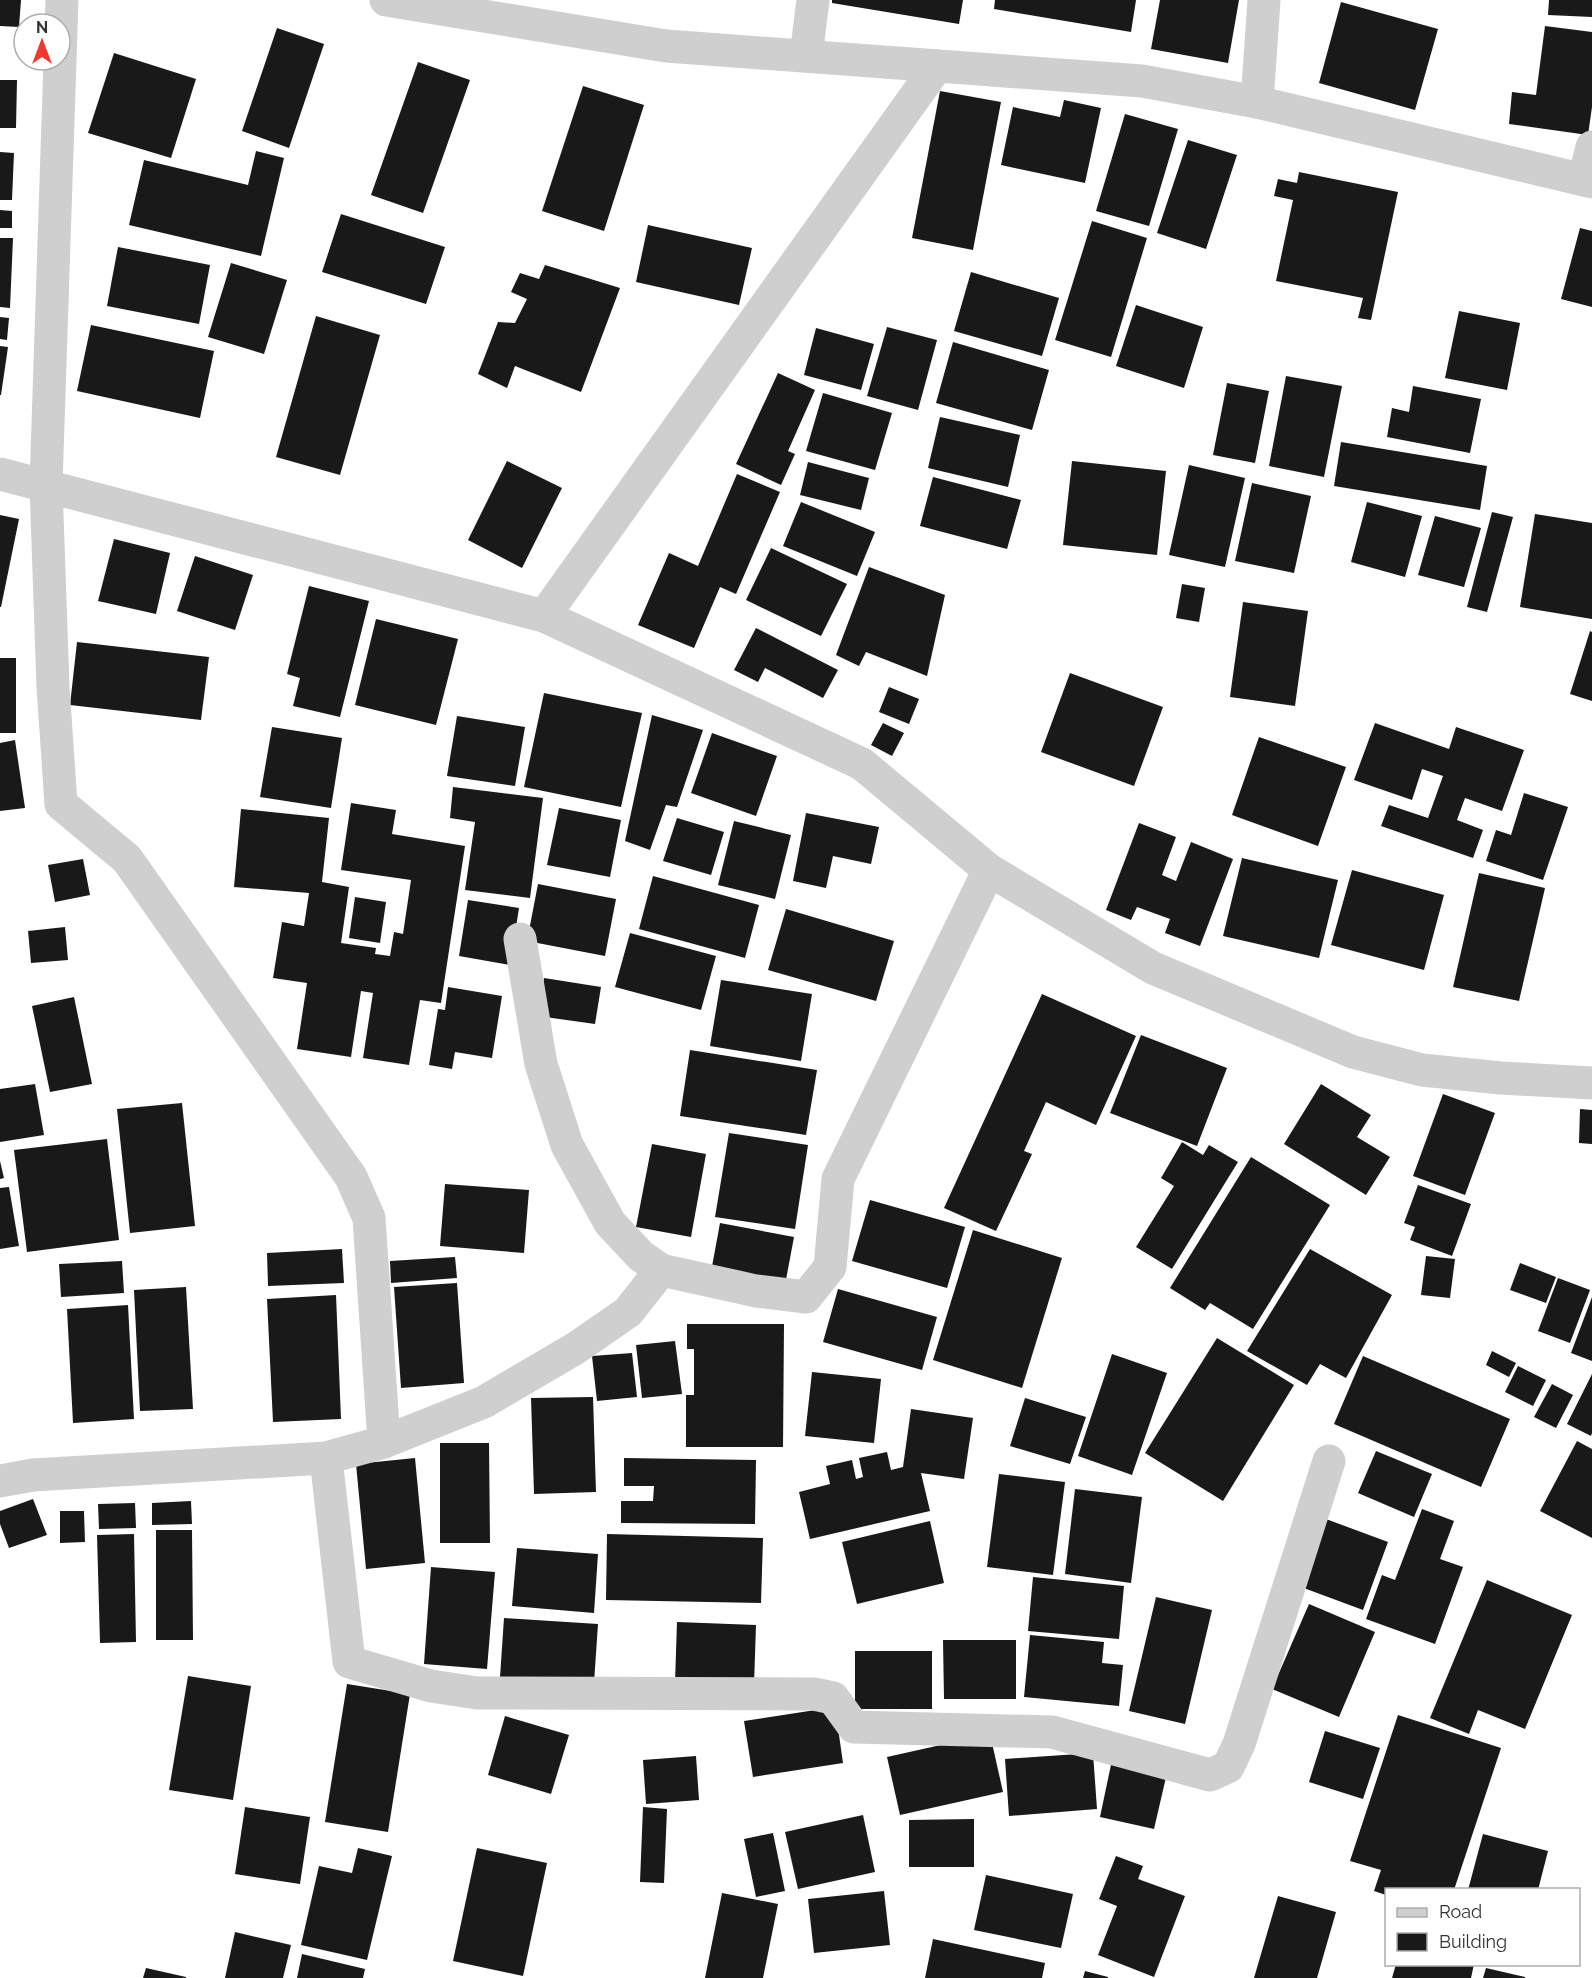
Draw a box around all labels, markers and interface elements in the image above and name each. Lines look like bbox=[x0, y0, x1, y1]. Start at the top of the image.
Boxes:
north arrow bbox=[12, 12, 72, 72]
text: N bbox=[36, 18, 48, 37]
legend bbox=[1385, 1888, 1580, 1966]
text: Road bbox=[1439, 1901, 1482, 1922]
text: Building bbox=[1439, 1931, 1507, 1952]

